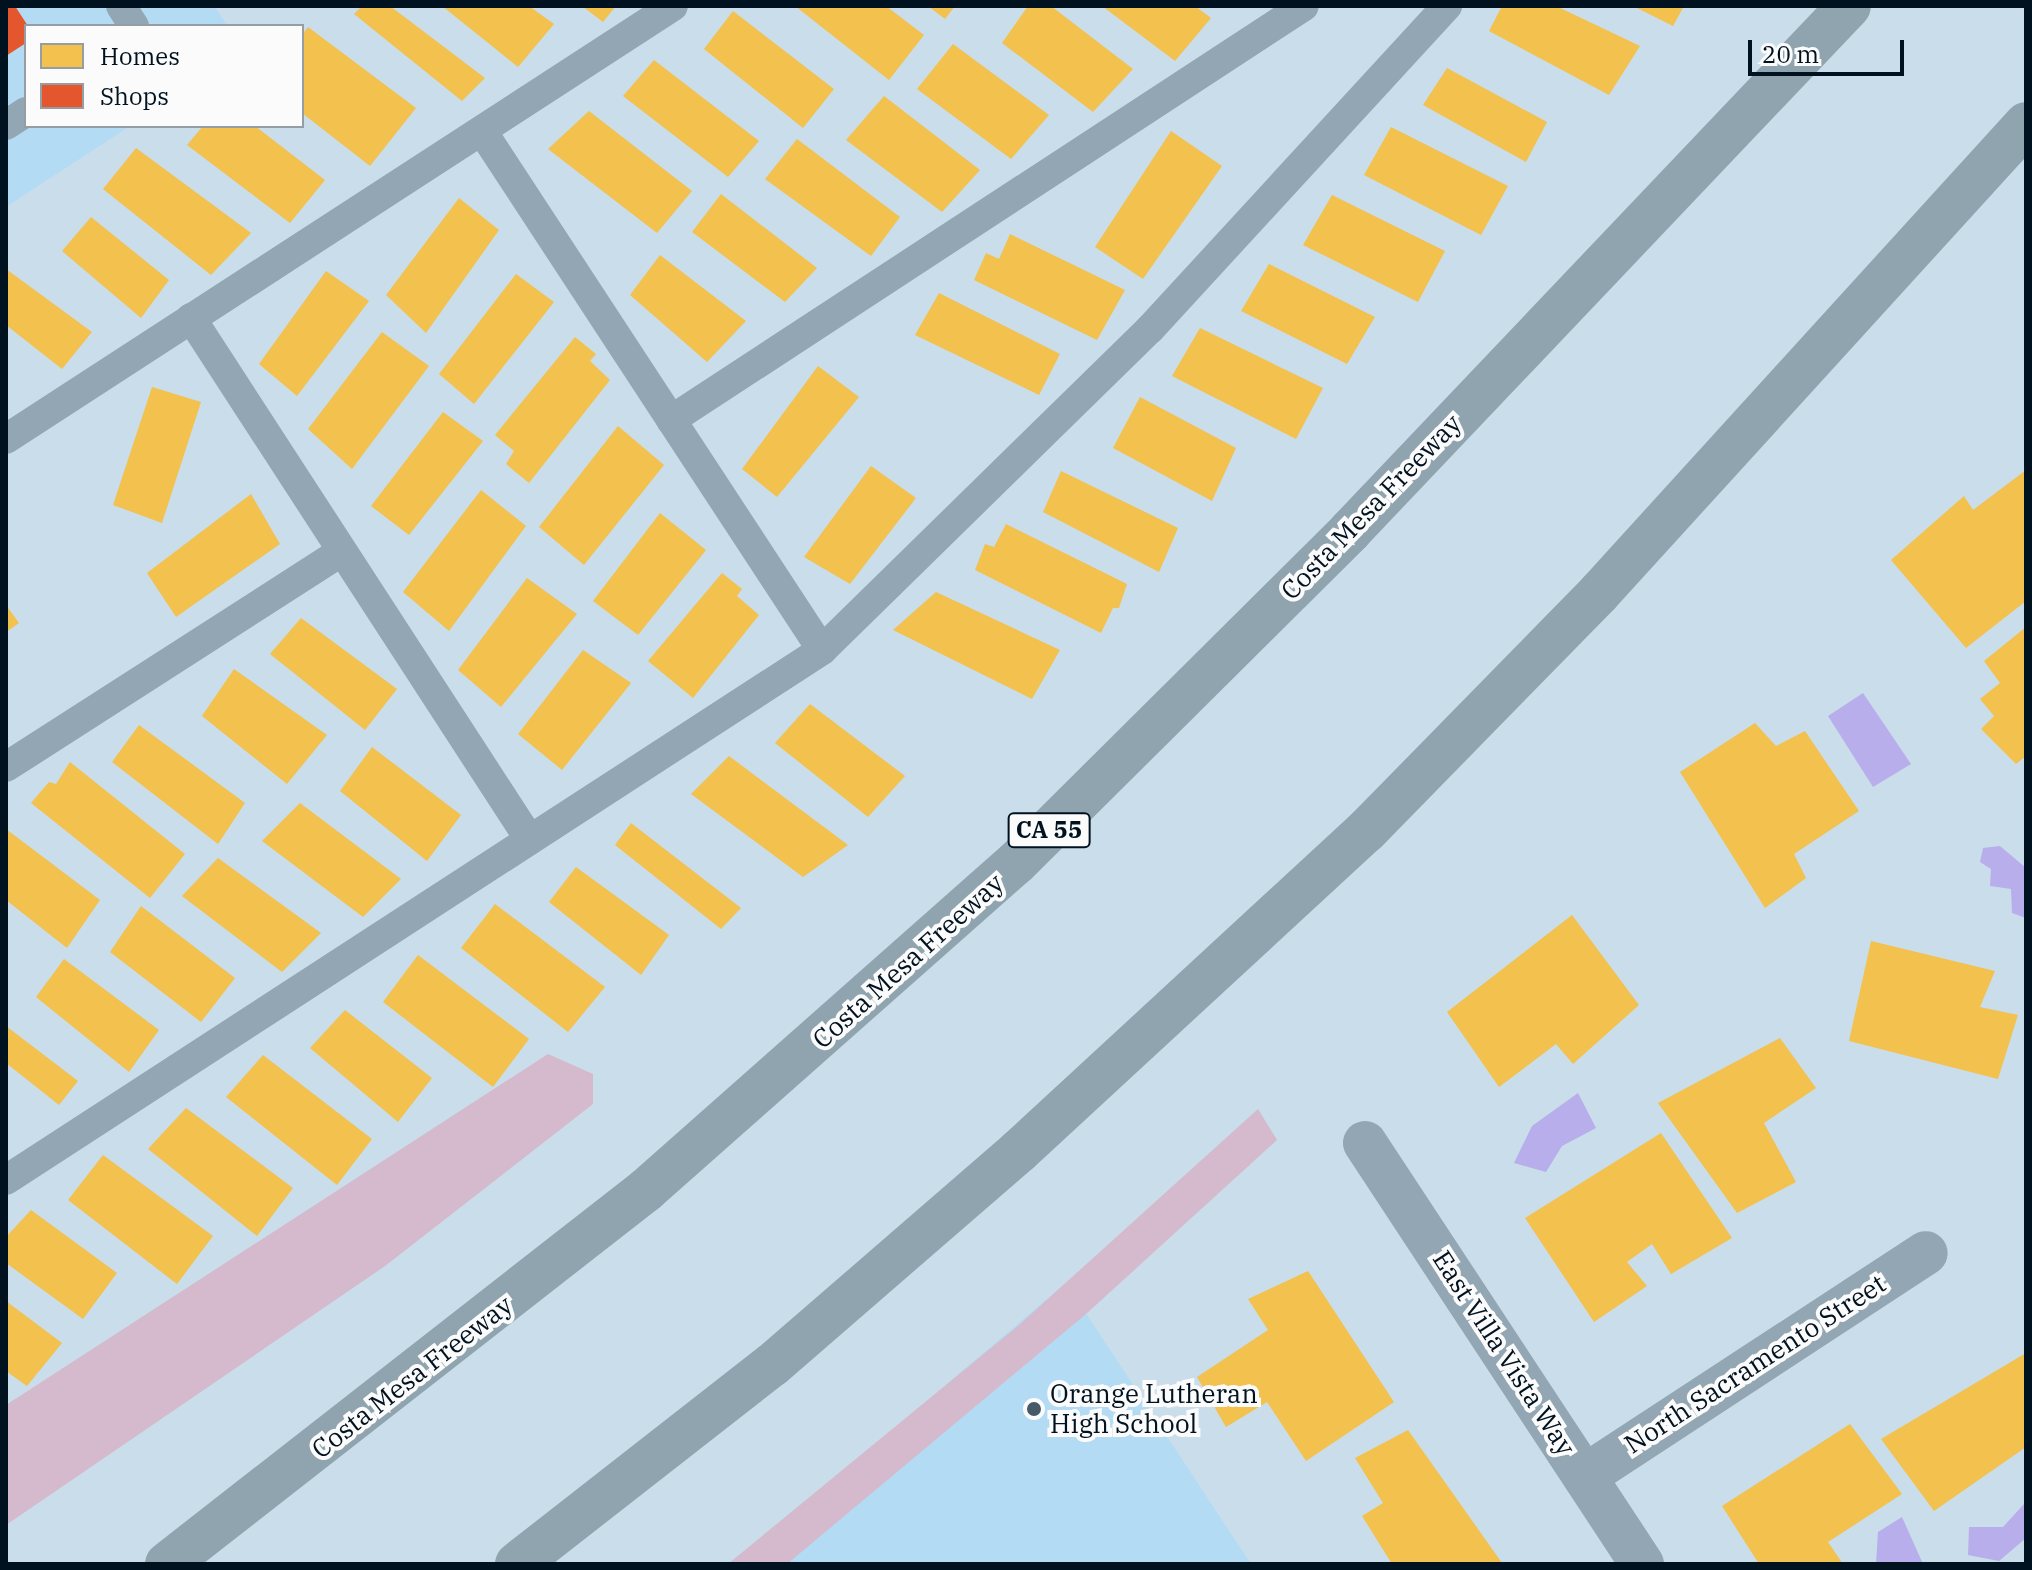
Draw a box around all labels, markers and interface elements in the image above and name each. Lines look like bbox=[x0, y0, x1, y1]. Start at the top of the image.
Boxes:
legend bbox=[24, 24, 304, 128]
scale bar bbox=[1752, 24, 1908, 74]
text: 20 m bbox=[1762, 38, 1819, 70]
text: Homes bbox=[100, 40, 180, 72]
text: Shops bbox=[100, 80, 169, 112]
street label: Costa Mesa Freeway bbox=[1274, 408, 1468, 606]
road number: CA 55 bbox=[1007, 810, 1091, 850]
street label: Costa Mesa Freeway bbox=[806, 867, 1010, 1055]
street label: East Villa Vista Way bbox=[1426, 1245, 1582, 1461]
street label: North Sacramento Street bbox=[1619, 1268, 1891, 1460]
street label: Costa Mesa Freeway bbox=[306, 1289, 518, 1465]
place label: Orange Lutheran High School bbox=[1050, 1378, 1258, 1440]
marker: Orange Lutheran High School bbox=[1025, 1400, 1043, 1418]

